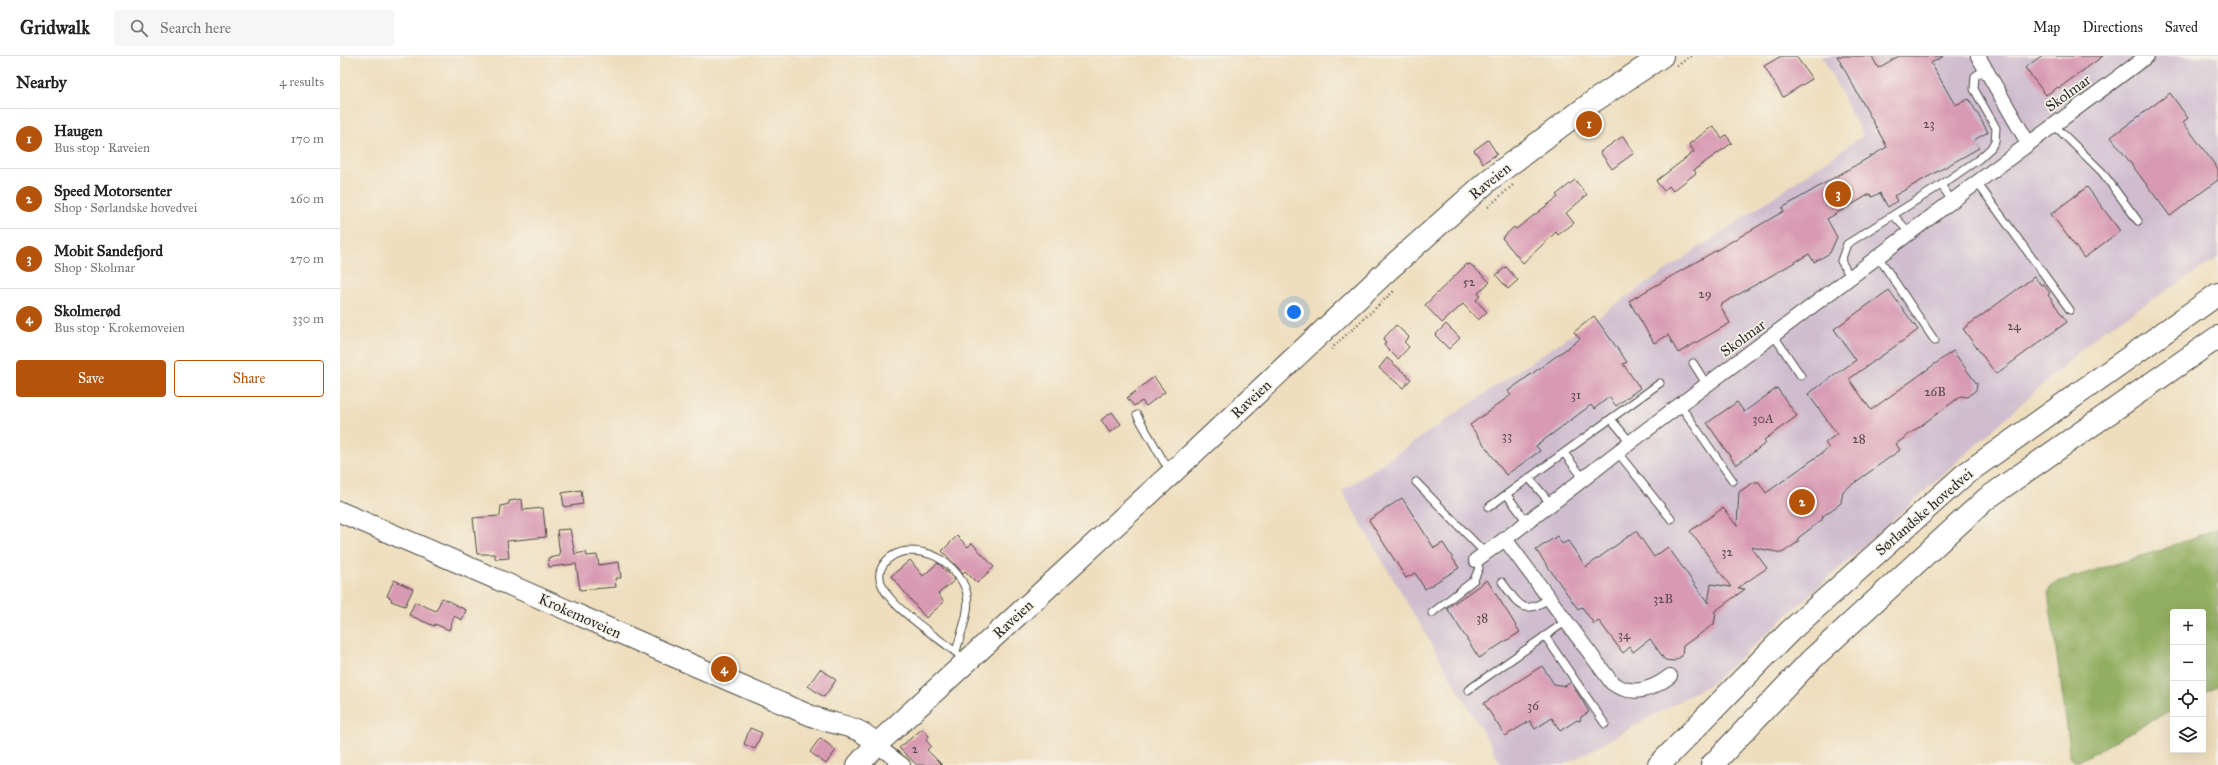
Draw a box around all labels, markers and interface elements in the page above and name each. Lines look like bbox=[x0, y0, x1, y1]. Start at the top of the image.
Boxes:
search box bbox=[114, 10, 394, 46]
text: Gridwalk bbox=[20, 16, 90, 39]
icon: search bbox=[128, 17, 150, 39]
text: Search here bbox=[160, 19, 231, 37]
text: Map bbox=[2033, 19, 2060, 36]
text: Directions bbox=[2082, 19, 2143, 36]
text: Saved bbox=[2165, 19, 2198, 36]
street label: Skolmar bbox=[2042, 70, 2094, 115]
text: Nearby bbox=[16, 72, 67, 93]
text: 4 results bbox=[279, 74, 324, 90]
pin: 1 bbox=[1576, 109, 1602, 139]
house number: 23 bbox=[1923, 116, 1935, 132]
text: Haugen bbox=[54, 122, 103, 140]
text: 1 bbox=[26, 131, 32, 147]
text: 170 m bbox=[291, 131, 324, 147]
text: Bus stop · Raveien bbox=[54, 140, 150, 156]
street label: Raveien bbox=[1466, 159, 1514, 203]
pin: 3 bbox=[1825, 179, 1851, 209]
text: Speed Motorsenter bbox=[54, 182, 172, 200]
text: 2 bbox=[26, 191, 32, 207]
text: 260 m bbox=[290, 191, 324, 207]
text: Shop · Sørlandske hovedvei bbox=[54, 200, 197, 216]
text: Mobit Sandefjord bbox=[54, 242, 163, 260]
text: 3 bbox=[26, 251, 32, 267]
text: 270 m bbox=[290, 251, 324, 267]
text: Shop · Skolmar bbox=[54, 260, 135, 276]
house number: 52 bbox=[1463, 274, 1476, 290]
house number: 29 bbox=[1698, 286, 1712, 302]
text: Skolmerød bbox=[54, 302, 121, 320]
your location bbox=[1284, 302, 1304, 322]
text: 4 bbox=[25, 311, 33, 327]
text: 330 m bbox=[292, 311, 324, 327]
street label: Skolmar bbox=[1717, 315, 1769, 360]
house number: 24 bbox=[2007, 318, 2022, 334]
text: Bus stop · Krokemoveien bbox=[54, 320, 185, 336]
button: Save bbox=[16, 360, 166, 397]
button: Share bbox=[174, 360, 324, 397]
street label: Raveien bbox=[1227, 376, 1275, 422]
house number: 26B bbox=[1924, 384, 1946, 400]
house number: 31 bbox=[1571, 387, 1581, 403]
house number: 30A bbox=[1752, 411, 1774, 427]
house number: 33 bbox=[1502, 428, 1512, 444]
house number: 28 bbox=[1852, 431, 1866, 447]
street label: Sørlandske hovedvei bbox=[1871, 465, 1977, 559]
pin: 2 bbox=[1789, 487, 1815, 517]
house number: 32 bbox=[1721, 544, 1733, 560]
street label: Krokemoveien bbox=[536, 590, 624, 642]
house number: 32B bbox=[1653, 591, 1673, 607]
street label: Raveien bbox=[989, 596, 1037, 642]
map controls bbox=[2170, 609, 2206, 753]
button: + bbox=[2170, 609, 2206, 645]
house number: 38 bbox=[1476, 610, 1488, 626]
house number: 34 bbox=[1618, 627, 1631, 643]
button: − bbox=[2170, 645, 2206, 681]
pin: 4 bbox=[711, 654, 737, 684]
button: locate bbox=[2170, 681, 2206, 717]
house number: 36 bbox=[1527, 698, 1539, 714]
button: layers bbox=[2170, 717, 2206, 753]
house number: 2 bbox=[912, 741, 919, 757]

